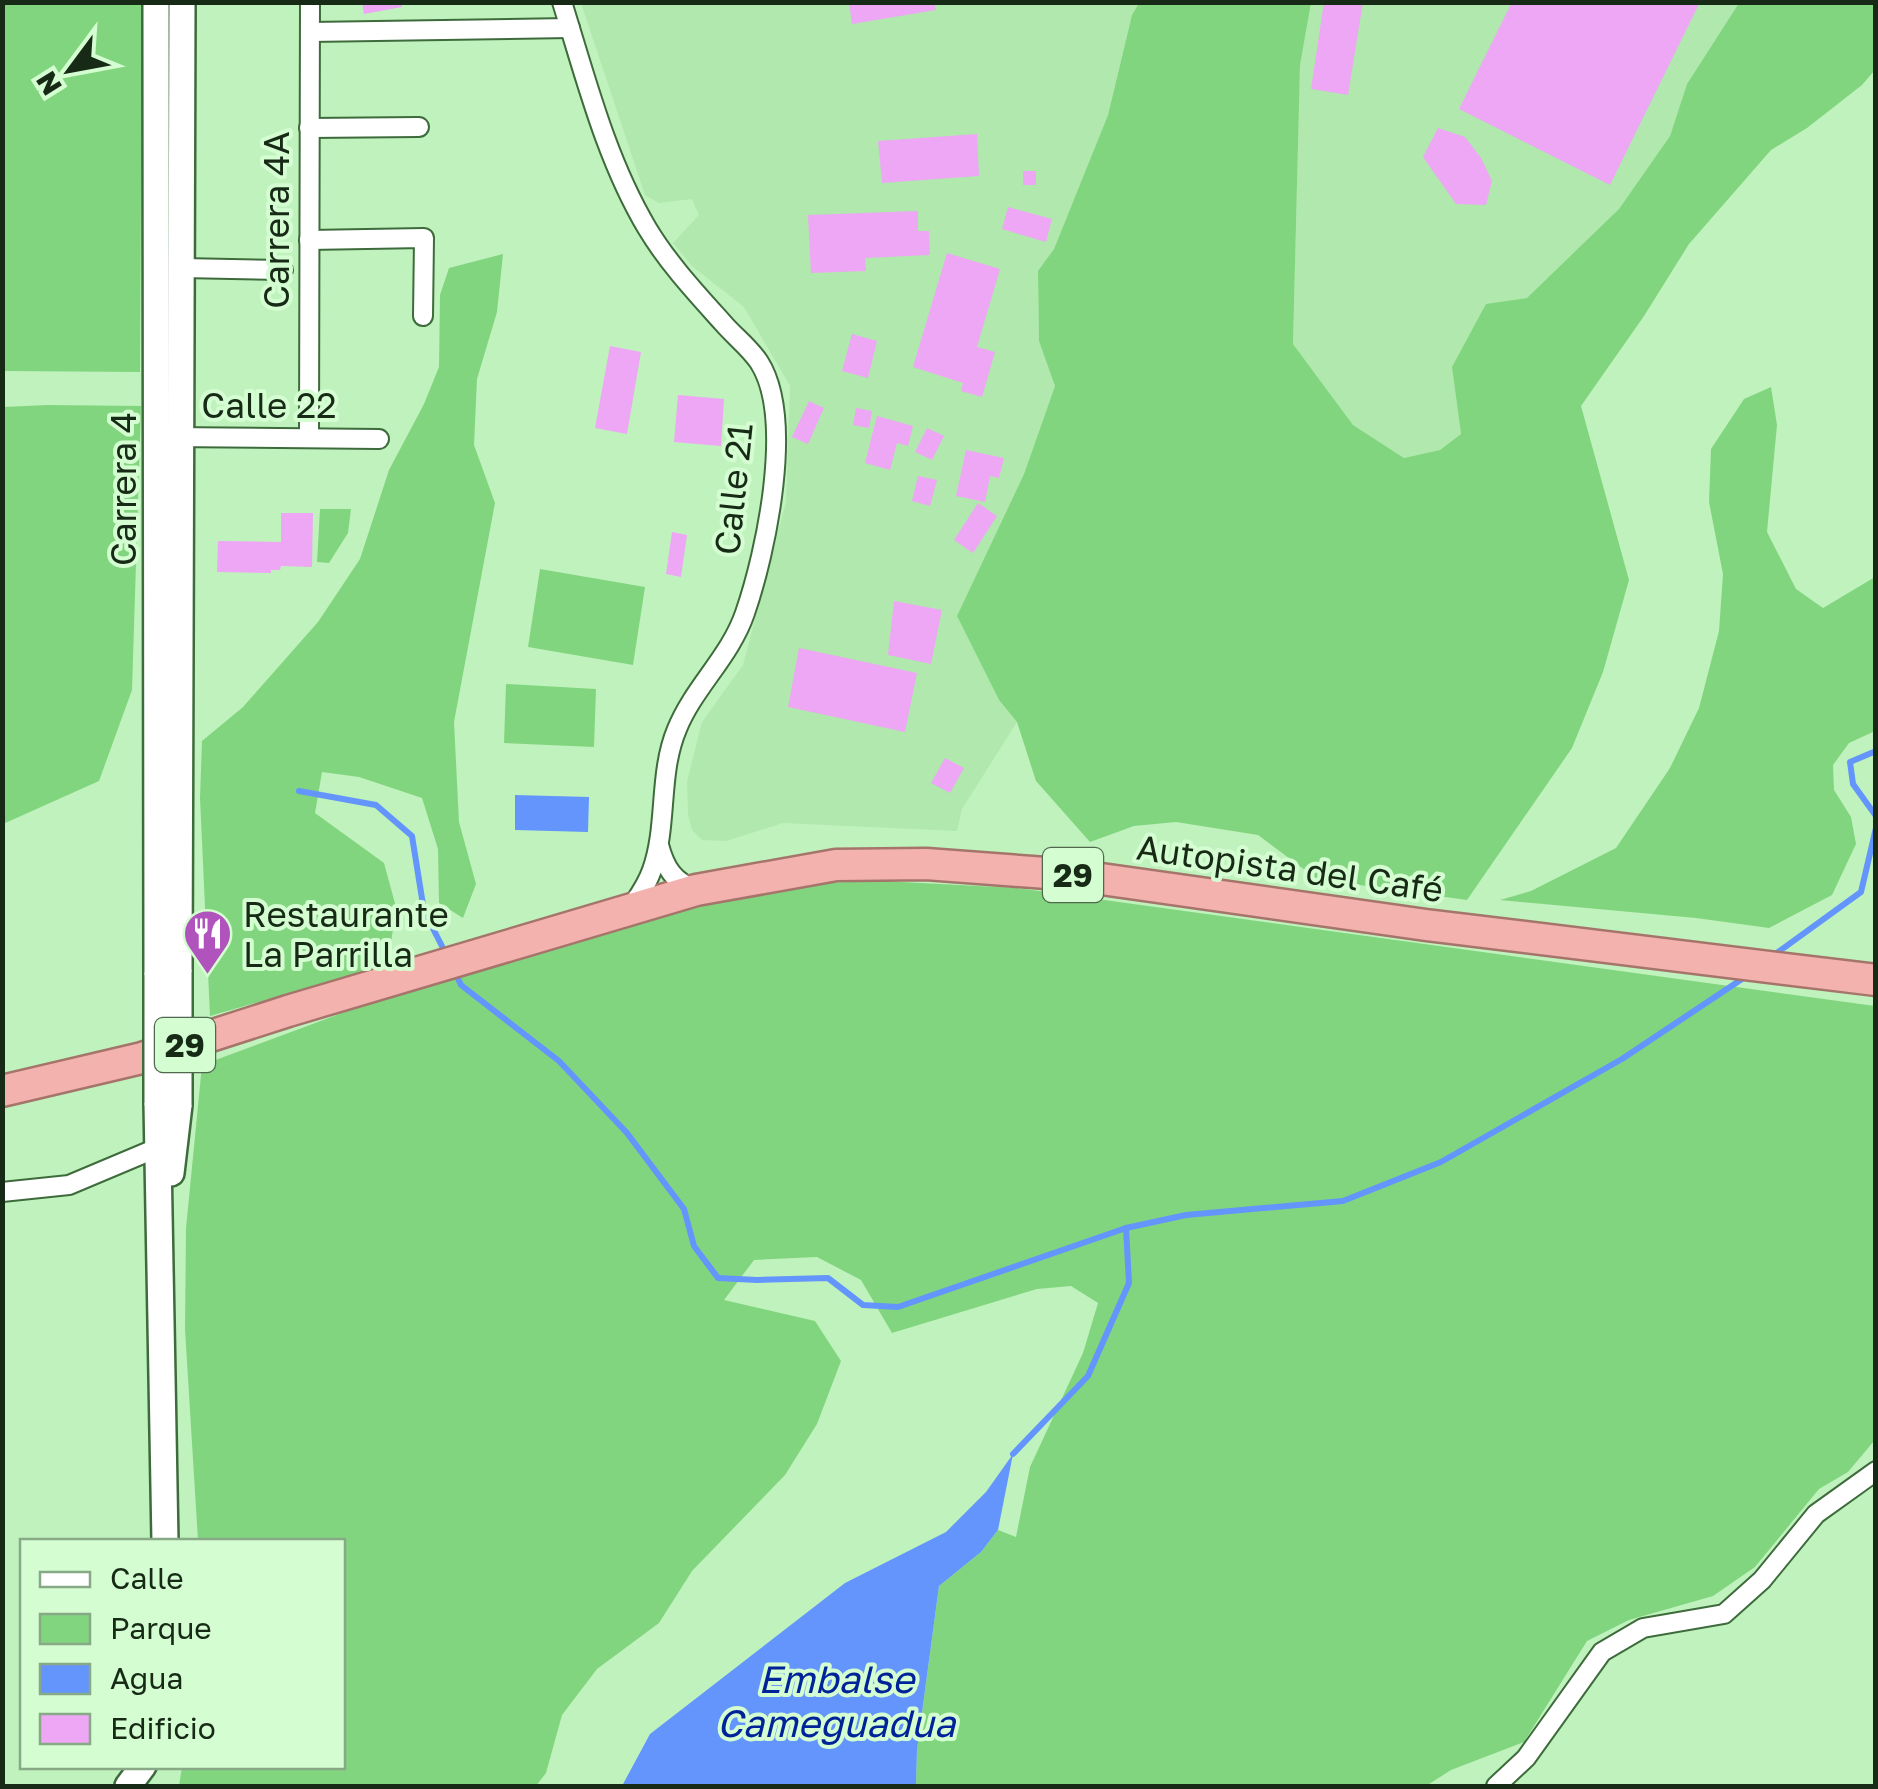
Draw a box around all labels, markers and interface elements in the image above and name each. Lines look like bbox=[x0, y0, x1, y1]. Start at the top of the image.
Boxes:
north arrow bbox=[20, 20, 120, 120]
text: N bbox=[29, 66, 68, 101]
street label: Carrera 4A bbox=[255, 131, 297, 309]
street label: Calle 22 bbox=[201, 384, 337, 426]
street label: Carrera 4 bbox=[102, 412, 144, 566]
street label: Calle 21 bbox=[705, 421, 761, 557]
street label: Autopista del Café bbox=[1134, 826, 1446, 910]
road number: 29 bbox=[1043, 848, 1103, 902]
place label: Restaurante La Parrilla bbox=[243, 893, 449, 975]
restaurant icon: Restaurante La Parrilla bbox=[182, 908, 234, 976]
road number: 29 bbox=[155, 1018, 215, 1072]
legend bbox=[20, 1539, 345, 1769]
text: Calle bbox=[110, 1560, 184, 1596]
text: Parque bbox=[110, 1610, 212, 1646]
water label: Embalse Cameguadua bbox=[717, 1656, 957, 1745]
text: Agua bbox=[110, 1660, 183, 1696]
text: Edificio bbox=[110, 1710, 216, 1746]

